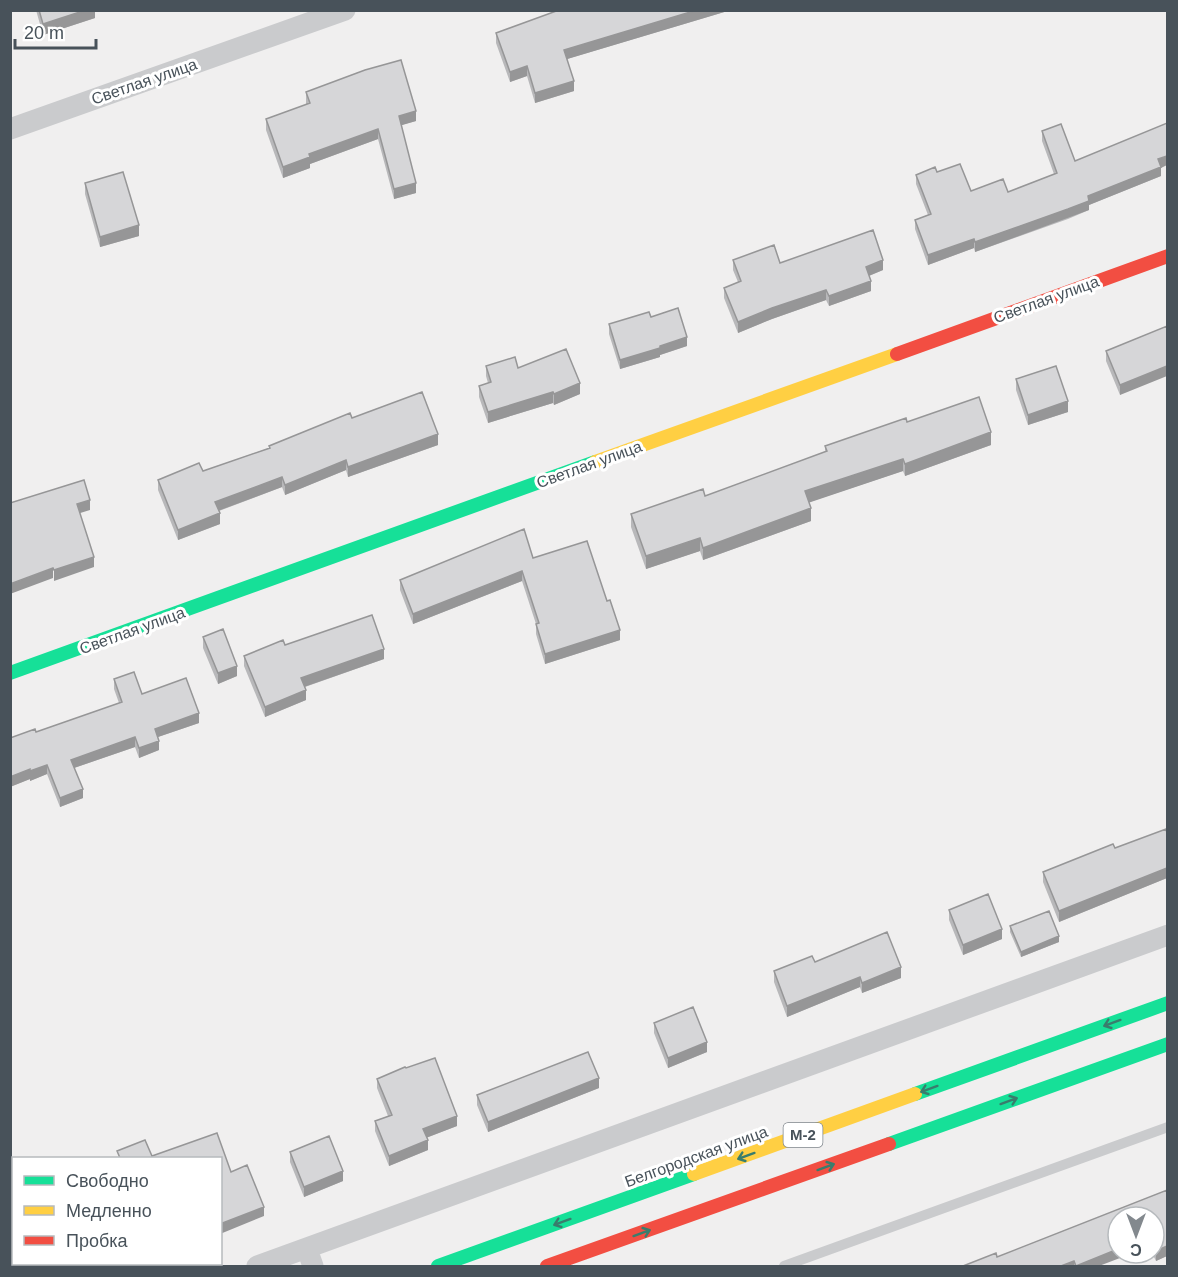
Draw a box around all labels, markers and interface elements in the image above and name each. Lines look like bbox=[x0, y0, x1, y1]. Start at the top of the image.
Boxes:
scale bar bbox=[15, 12, 96, 50]
text: 20 m bbox=[24, 23, 64, 43]
street label: Светлая улица bbox=[89, 55, 199, 108]
street label: Светлая улица bbox=[991, 273, 1101, 326]
street label: Светлая улица bbox=[534, 438, 644, 491]
street label: Светлая улица bbox=[77, 604, 187, 657]
one-way arrow bbox=[1104, 1019, 1122, 1030]
one-way arrow bbox=[920, 1085, 939, 1096]
one-way arrow bbox=[999, 1095, 1018, 1106]
street label: Белгородская улица bbox=[622, 1123, 770, 1190]
road number: М-2 bbox=[784, 1123, 822, 1147]
one-way arrow bbox=[737, 1151, 755, 1162]
legend bbox=[12, 1157, 222, 1265]
one-way arrow bbox=[816, 1160, 834, 1171]
text: Свободно bbox=[66, 1171, 149, 1191]
text: Медленно bbox=[66, 1201, 152, 1221]
north arrow bbox=[1106, 1205, 1166, 1265]
one-way arrow bbox=[553, 1217, 572, 1228]
one-way arrow bbox=[632, 1226, 651, 1237]
text: Пробка bbox=[66, 1231, 129, 1251]
text: С bbox=[1130, 1241, 1142, 1258]

